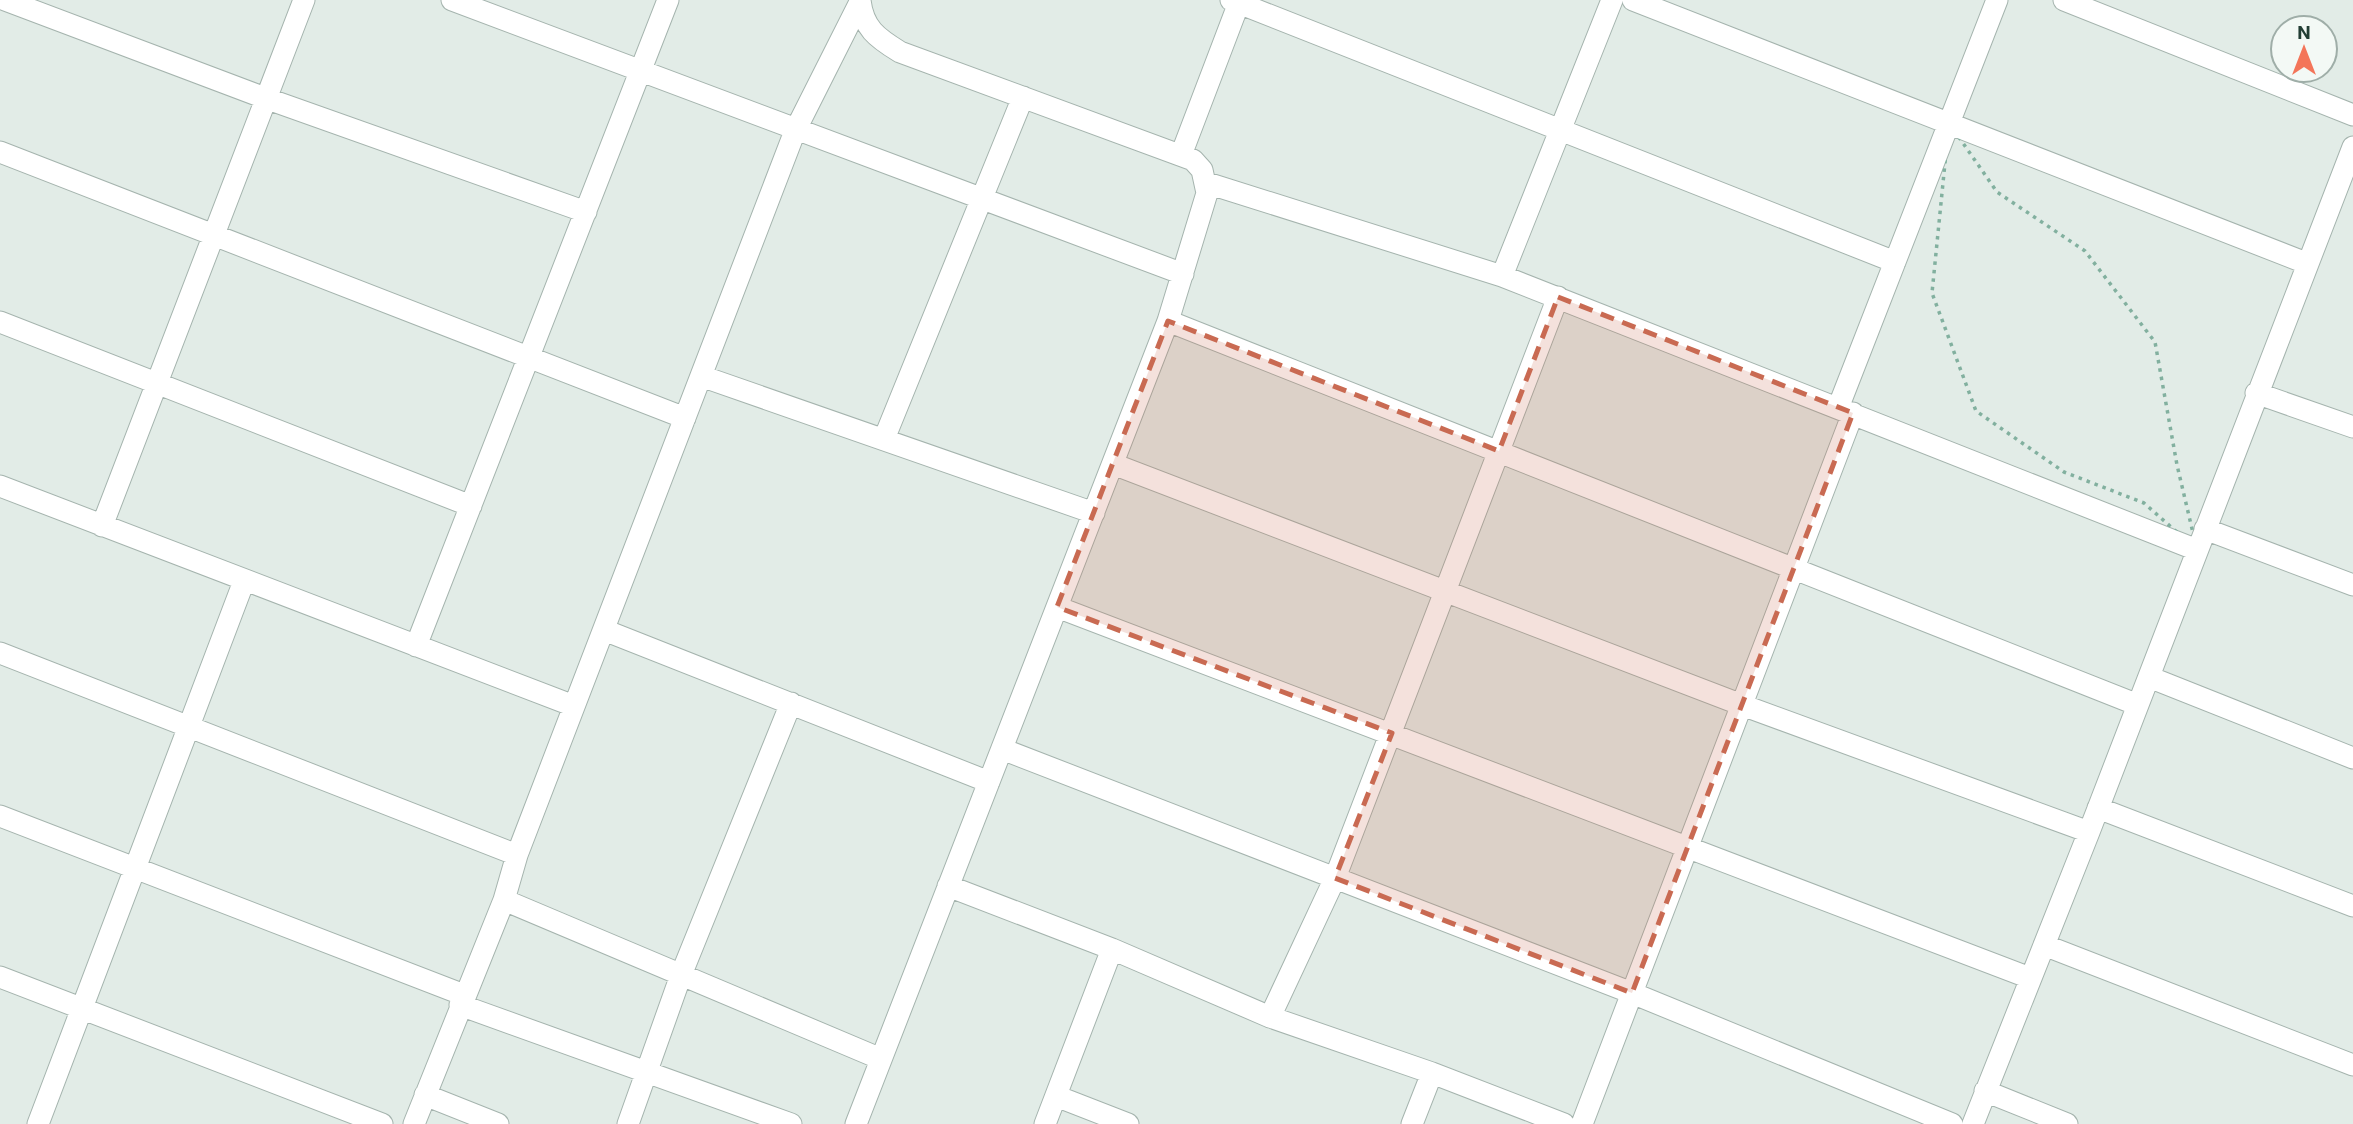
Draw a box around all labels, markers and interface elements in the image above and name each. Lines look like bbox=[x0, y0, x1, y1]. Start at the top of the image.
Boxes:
north arrow bbox=[2269, 14, 2339, 84]
text: N bbox=[2297, 21, 2311, 44]

